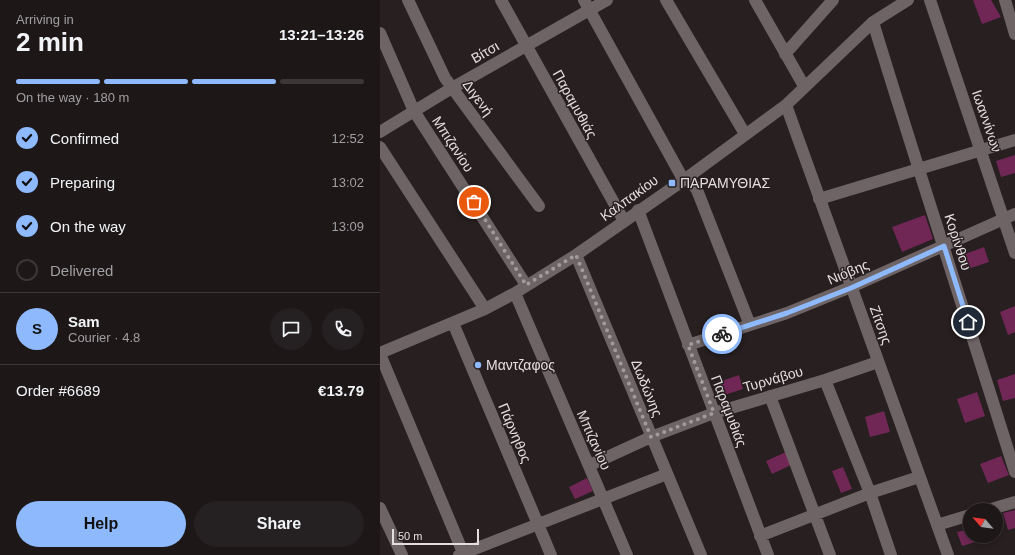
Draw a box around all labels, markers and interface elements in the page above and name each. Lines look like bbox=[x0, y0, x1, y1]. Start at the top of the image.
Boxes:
text: Arriving in bbox=[16, 12, 74, 27]
text: 13:21–13:26 bbox=[279, 26, 364, 43]
text: 2 min bbox=[16, 27, 84, 57]
street label: Βίτσι bbox=[468, 38, 502, 66]
street label: Παραμυθιάς bbox=[550, 67, 600, 141]
street label: Διγενή bbox=[460, 77, 496, 119]
street label: Ιωαννίνων bbox=[969, 88, 1005, 154]
text: On the way · 180 m bbox=[16, 90, 129, 105]
street label: Μπιζανίου bbox=[429, 113, 477, 175]
icon: check bbox=[16, 127, 38, 149]
text: Confirmed bbox=[50, 130, 119, 147]
text: 12:52 bbox=[331, 131, 364, 146]
icon: check bbox=[16, 171, 38, 193]
street label: Καλπακίου bbox=[597, 172, 661, 224]
text: Preparing bbox=[50, 174, 115, 191]
text: 13:02 bbox=[331, 175, 364, 190]
place label: ΠΑΡΑΜΥΘΙΑΣ bbox=[680, 175, 770, 191]
marker: ΠΑΡΑΜΥΘΙΑΣ bbox=[667, 178, 677, 188]
pin bbox=[457, 185, 491, 219]
icon: bag bbox=[463, 191, 485, 213]
street label: Κορίνθου bbox=[941, 212, 975, 272]
icon: check bbox=[16, 215, 38, 237]
text: On the way bbox=[50, 218, 126, 235]
text: 13:09 bbox=[331, 219, 364, 234]
street label: Νιόβης bbox=[825, 256, 871, 288]
text: Delivered bbox=[50, 262, 113, 279]
street label: Ζίτσης bbox=[867, 303, 895, 347]
pin bbox=[951, 305, 985, 339]
button: chat bbox=[270, 308, 312, 350]
button: phone bbox=[322, 308, 364, 350]
icon: home bbox=[957, 311, 979, 333]
text: Sam bbox=[68, 313, 100, 330]
courier bbox=[702, 314, 742, 354]
text: S bbox=[32, 320, 42, 337]
icon: bike bbox=[711, 323, 733, 345]
text: Courier · 4.8 bbox=[68, 330, 140, 345]
place label: Μαντζαφος bbox=[486, 357, 555, 373]
street label: Δωδώνης bbox=[628, 357, 666, 419]
marker: Μαντζαφος bbox=[473, 360, 483, 370]
street label: Τυρνάβου bbox=[741, 363, 805, 395]
street label: Παραμυθιάς bbox=[708, 373, 750, 449]
text: Order #6689 bbox=[16, 382, 100, 399]
text: €13.79 bbox=[318, 382, 364, 399]
street label: Πάρνηθος bbox=[495, 401, 535, 465]
street label: Μπιζανίου bbox=[574, 408, 614, 472]
button: Help bbox=[16, 501, 186, 547]
button: Share bbox=[194, 501, 364, 547]
north arrow bbox=[963, 503, 1003, 543]
map controls bbox=[963, 503, 1003, 543]
scale bar bbox=[392, 527, 479, 546]
text: 50 m bbox=[398, 530, 422, 542]

